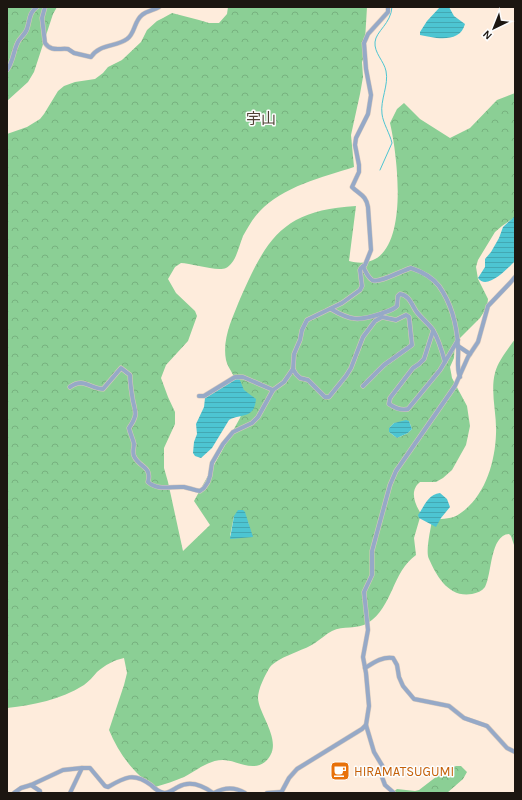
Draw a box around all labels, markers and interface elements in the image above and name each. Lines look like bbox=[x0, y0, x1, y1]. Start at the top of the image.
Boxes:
north arrow bbox=[474, 8, 514, 48]
text: N bbox=[480, 28, 495, 42]
district label: 宇山 bbox=[246, 110, 276, 128]
cafe icon: HIRAMATSUGUMI bbox=[329, 760, 351, 782]
place label: HIRAMATSUGUMI bbox=[354, 764, 454, 779]

